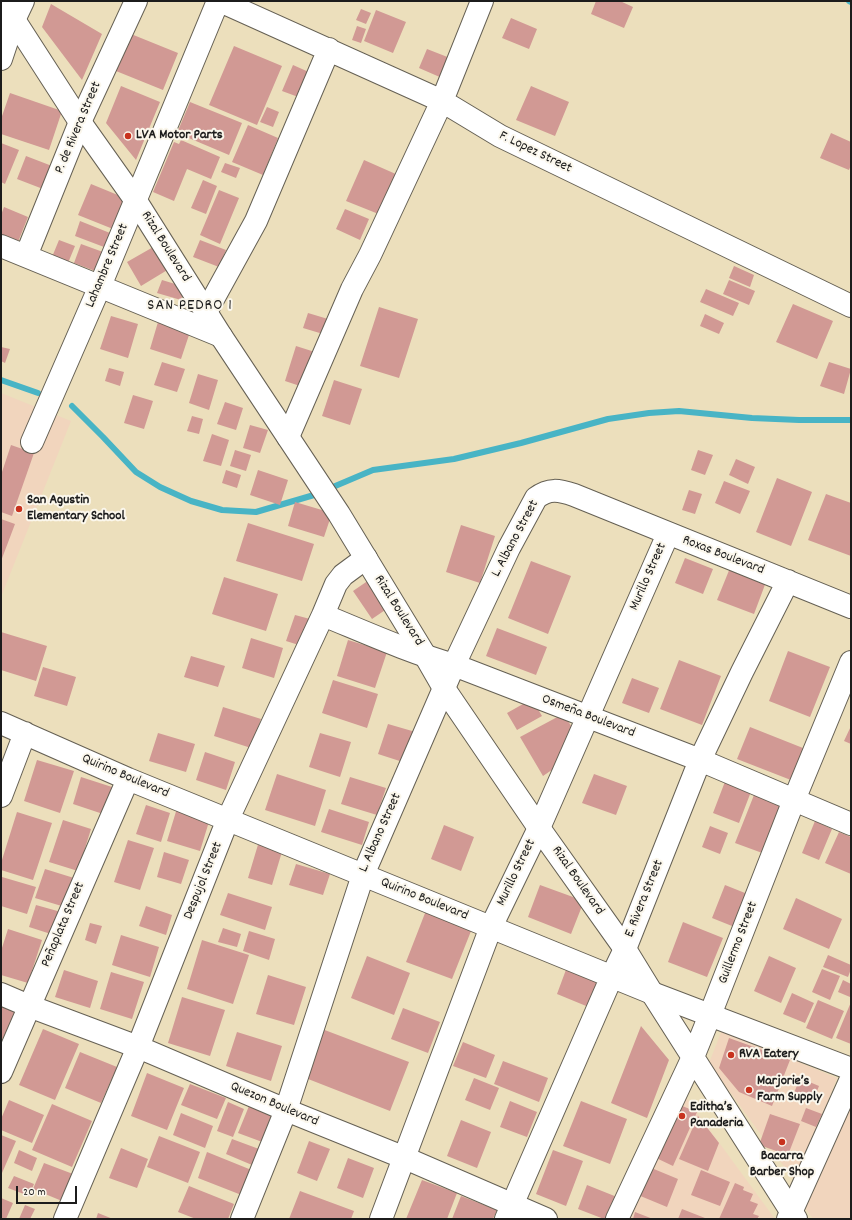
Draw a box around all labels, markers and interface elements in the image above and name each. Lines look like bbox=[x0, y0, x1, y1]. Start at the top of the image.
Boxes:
street label: P. de Rivera Street bbox=[52, 80, 106, 176]
place label: LVA Motor Parts bbox=[136, 128, 223, 144]
street label: F. Lopez Street bbox=[496, 128, 574, 178]
marker: LVA Motor Parts bbox=[123, 131, 133, 141]
street label: Rizal Boulevard bbox=[137, 208, 193, 286]
street label: Lahambre Street bbox=[83, 222, 133, 310]
district label: SAN PEDRO 1 bbox=[147, 297, 233, 317]
place label: San Agustin Elementary School bbox=[27, 493, 125, 526]
street label: L. Albano Street bbox=[489, 498, 543, 580]
marker: San Agustin Elementary School bbox=[14, 504, 24, 514]
street label: Roxas Boulevard bbox=[680, 533, 766, 579]
street label: Murillo Street bbox=[627, 541, 671, 613]
street label: Rizal Boulevard bbox=[370, 572, 426, 650]
street label: Osmeña Boulevard bbox=[539, 692, 637, 742]
street label: Quirino Boulevard bbox=[79, 751, 171, 803]
street label: L. Albano Street bbox=[356, 791, 406, 875]
street label: Murillo Street bbox=[494, 837, 540, 909]
street label: Despujol Street bbox=[181, 840, 227, 922]
street label: Rizal Boulevard bbox=[547, 843, 607, 919]
street label: E. Rivera Street bbox=[622, 858, 668, 940]
street label: Quirino Boulevard bbox=[378, 875, 470, 925]
street label: Peñaplata Street bbox=[39, 880, 89, 970]
street label: Guillermo Street bbox=[716, 899, 762, 987]
place label: RVA Eatery bbox=[739, 1047, 799, 1063]
marker: RVA Eatery bbox=[726, 1050, 736, 1060]
place label: Marjorie’s Farm Supply bbox=[757, 1074, 822, 1106]
street label: Quezon Boulevard bbox=[227, 1079, 321, 1131]
marker: Marjorie’s Farm Supply bbox=[744, 1085, 754, 1095]
place label: Editha’s Panaderia bbox=[690, 1100, 743, 1132]
marker: Editha’s Panaderia bbox=[677, 1111, 687, 1121]
marker: Bacarra Barber Shop bbox=[777, 1137, 787, 1147]
place label: Bacarra Barber Shop bbox=[750, 1149, 814, 1182]
scale bar bbox=[18, 1178, 79, 1204]
text: 20 m bbox=[23, 1184, 46, 1201]

